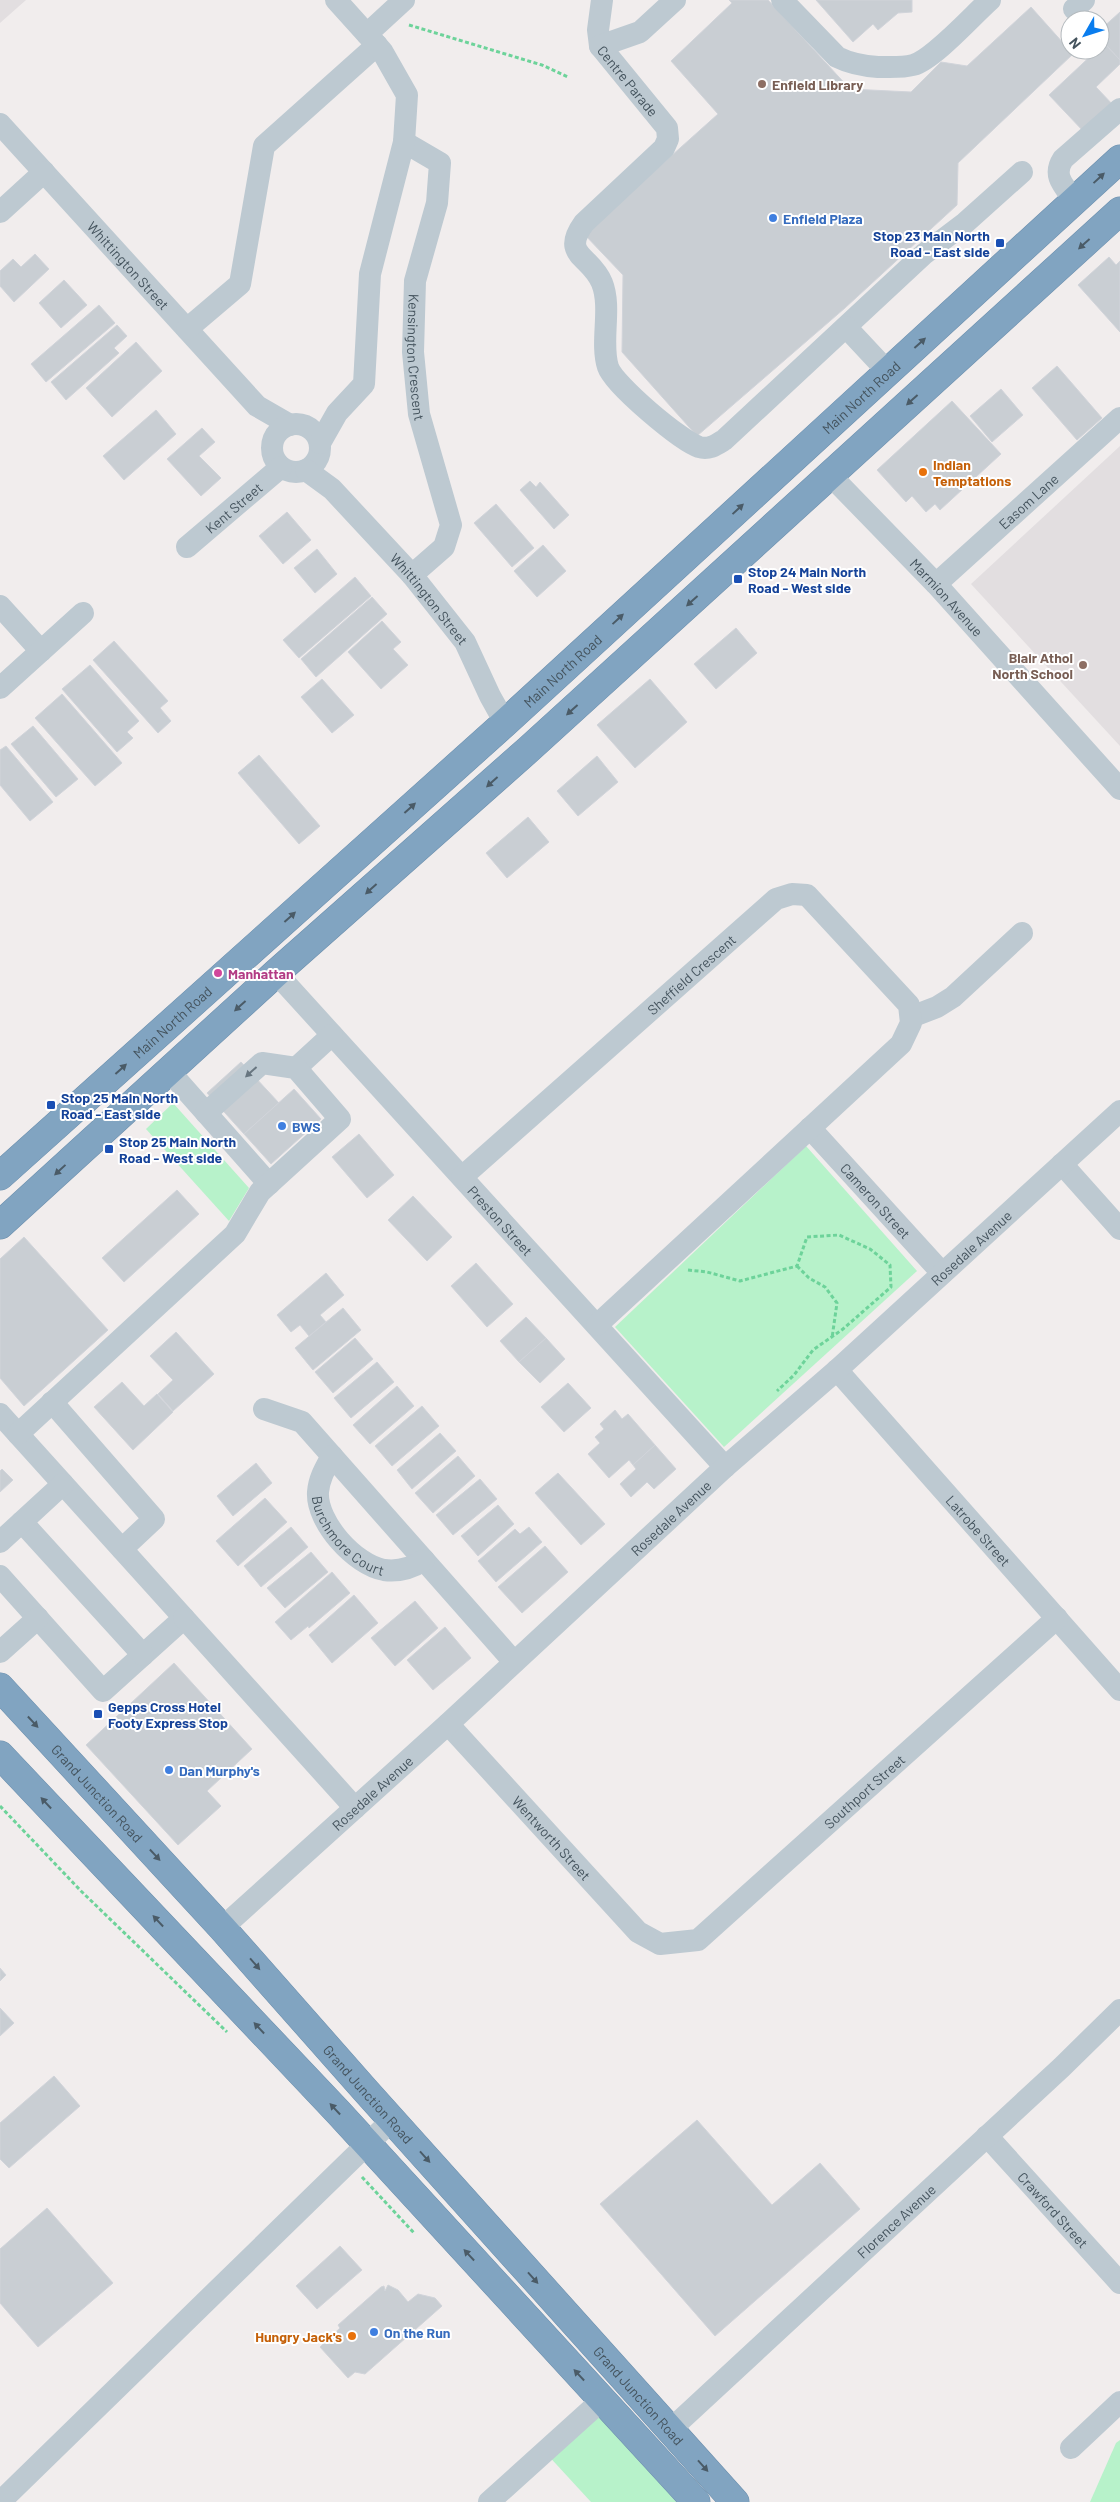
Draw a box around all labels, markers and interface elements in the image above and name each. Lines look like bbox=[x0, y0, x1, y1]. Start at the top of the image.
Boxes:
north arrow bbox=[1060, 10, 1110, 60]
text: N bbox=[1065, 35, 1084, 52]
street label: Centre Parade bbox=[594, 42, 662, 119]
place label: Enfield Library bbox=[772, 76, 863, 93]
marker: Enfield Library bbox=[756, 78, 768, 90]
one-way arrow bbox=[1093, 172, 1105, 184]
place label: Enfield Plaza bbox=[783, 210, 863, 227]
marker: Enfield Plaza bbox=[767, 212, 779, 224]
street label: Whittington Street bbox=[84, 218, 173, 313]
place label: Stop 23 Main North Road - East side bbox=[873, 227, 990, 260]
marker: Stop 23 Main North Road - East side bbox=[994, 237, 1006, 249]
one-way arrow bbox=[1078, 238, 1090, 250]
street label: Kensington Crescent bbox=[404, 294, 429, 422]
one-way arrow bbox=[913, 337, 925, 349]
street label: Main North Road bbox=[818, 357, 903, 437]
one-way arrow bbox=[905, 395, 918, 406]
place label: Indian Temptations bbox=[933, 456, 1011, 489]
marker: Indian Temptations bbox=[917, 466, 929, 478]
street label: Easom Lane bbox=[995, 470, 1061, 532]
street label: Kent Street bbox=[201, 478, 265, 536]
one-way arrow bbox=[732, 503, 744, 515]
street label: Whittington Street bbox=[387, 549, 472, 648]
street label: Marmion Avenue bbox=[907, 554, 987, 639]
place label: Stop 24 Main North Road - West side bbox=[748, 563, 866, 596]
marker: Stop 24 Main North Road - West side bbox=[732, 573, 744, 585]
one-way arrow bbox=[686, 595, 698, 607]
one-way arrow bbox=[612, 613, 624, 625]
street label: Main North Road bbox=[520, 631, 605, 711]
place label: Blair Athol North School bbox=[992, 649, 1073, 682]
marker: Blair Athol North School bbox=[1077, 659, 1089, 671]
one-way arrow bbox=[566, 704, 578, 716]
one-way arrow bbox=[486, 776, 499, 787]
one-way arrow bbox=[404, 802, 416, 814]
one-way arrow bbox=[364, 884, 377, 895]
one-way arrow bbox=[283, 911, 295, 923]
street label: Sheffield Crescent bbox=[643, 931, 739, 1018]
place label: Manhattan bbox=[228, 965, 294, 982]
marker: Manhattan bbox=[212, 967, 224, 979]
street label: Main North Road bbox=[129, 982, 215, 1061]
one-way arrow bbox=[235, 1000, 247, 1012]
one-way arrow bbox=[114, 1063, 127, 1074]
one-way arrow bbox=[246, 1066, 258, 1078]
place label: Stop 25 Main North Road - East side bbox=[61, 1089, 178, 1122]
marker: Stop 25 Main North Road - East side bbox=[45, 1099, 57, 1111]
place label: BWS bbox=[292, 1118, 321, 1135]
marker: BWS bbox=[276, 1120, 288, 1132]
place label: Stop 25 Main North Road - West side bbox=[119, 1133, 236, 1166]
marker: Stop 25 Main North Road - West side bbox=[103, 1143, 115, 1155]
street label: Cameron Street bbox=[837, 1159, 915, 1242]
one-way arrow bbox=[54, 1164, 66, 1176]
street label: Preston Street bbox=[465, 1182, 537, 1259]
street label: Rosedale Avenue bbox=[927, 1206, 1015, 1289]
street label: Rosedale Avenue bbox=[627, 1476, 714, 1559]
street label: Latrobe Street bbox=[943, 1491, 1015, 1569]
street label: Burchmore Court bbox=[309, 1495, 386, 1578]
place label: Gepps Cross Hotel Footy Express Stop bbox=[108, 1698, 228, 1731]
marker: Gepps Cross Hotel Footy Express Stop bbox=[92, 1708, 104, 1720]
one-way arrow bbox=[27, 1716, 39, 1728]
street label: Grand Junction Road bbox=[48, 1741, 147, 1845]
street label: Southport Street bbox=[820, 1750, 908, 1832]
street label: Rosedale Avenue bbox=[328, 1752, 416, 1834]
place label: Dan Murphy's bbox=[179, 1762, 260, 1779]
marker: Dan Murphy's bbox=[163, 1764, 175, 1776]
street label: Wentworth Street bbox=[509, 1792, 595, 1883]
one-way arrow bbox=[40, 1798, 52, 1810]
one-way arrow bbox=[149, 1848, 161, 1860]
one-way arrow bbox=[152, 1916, 164, 1928]
one-way arrow bbox=[249, 1958, 260, 1971]
one-way arrow bbox=[253, 2022, 265, 2034]
street label: Grand Junction Road bbox=[320, 2041, 417, 2147]
one-way arrow bbox=[329, 2103, 341, 2115]
one-way arrow bbox=[419, 2150, 431, 2162]
street label: Crawford Street bbox=[1015, 2168, 1092, 2251]
street label: Florence Avenue bbox=[853, 2180, 939, 2261]
one-way arrow bbox=[463, 2250, 475, 2262]
one-way arrow bbox=[528, 2271, 539, 2284]
place label: On the Run bbox=[384, 2324, 450, 2341]
marker: On the Run bbox=[368, 2326, 380, 2338]
place label: Hungry Jack's bbox=[255, 2328, 342, 2345]
marker: Hungry Jack's bbox=[346, 2330, 358, 2342]
street label: Grand Junction Road bbox=[590, 2342, 688, 2448]
one-way arrow bbox=[573, 2369, 585, 2381]
one-way arrow bbox=[697, 2459, 709, 2471]

